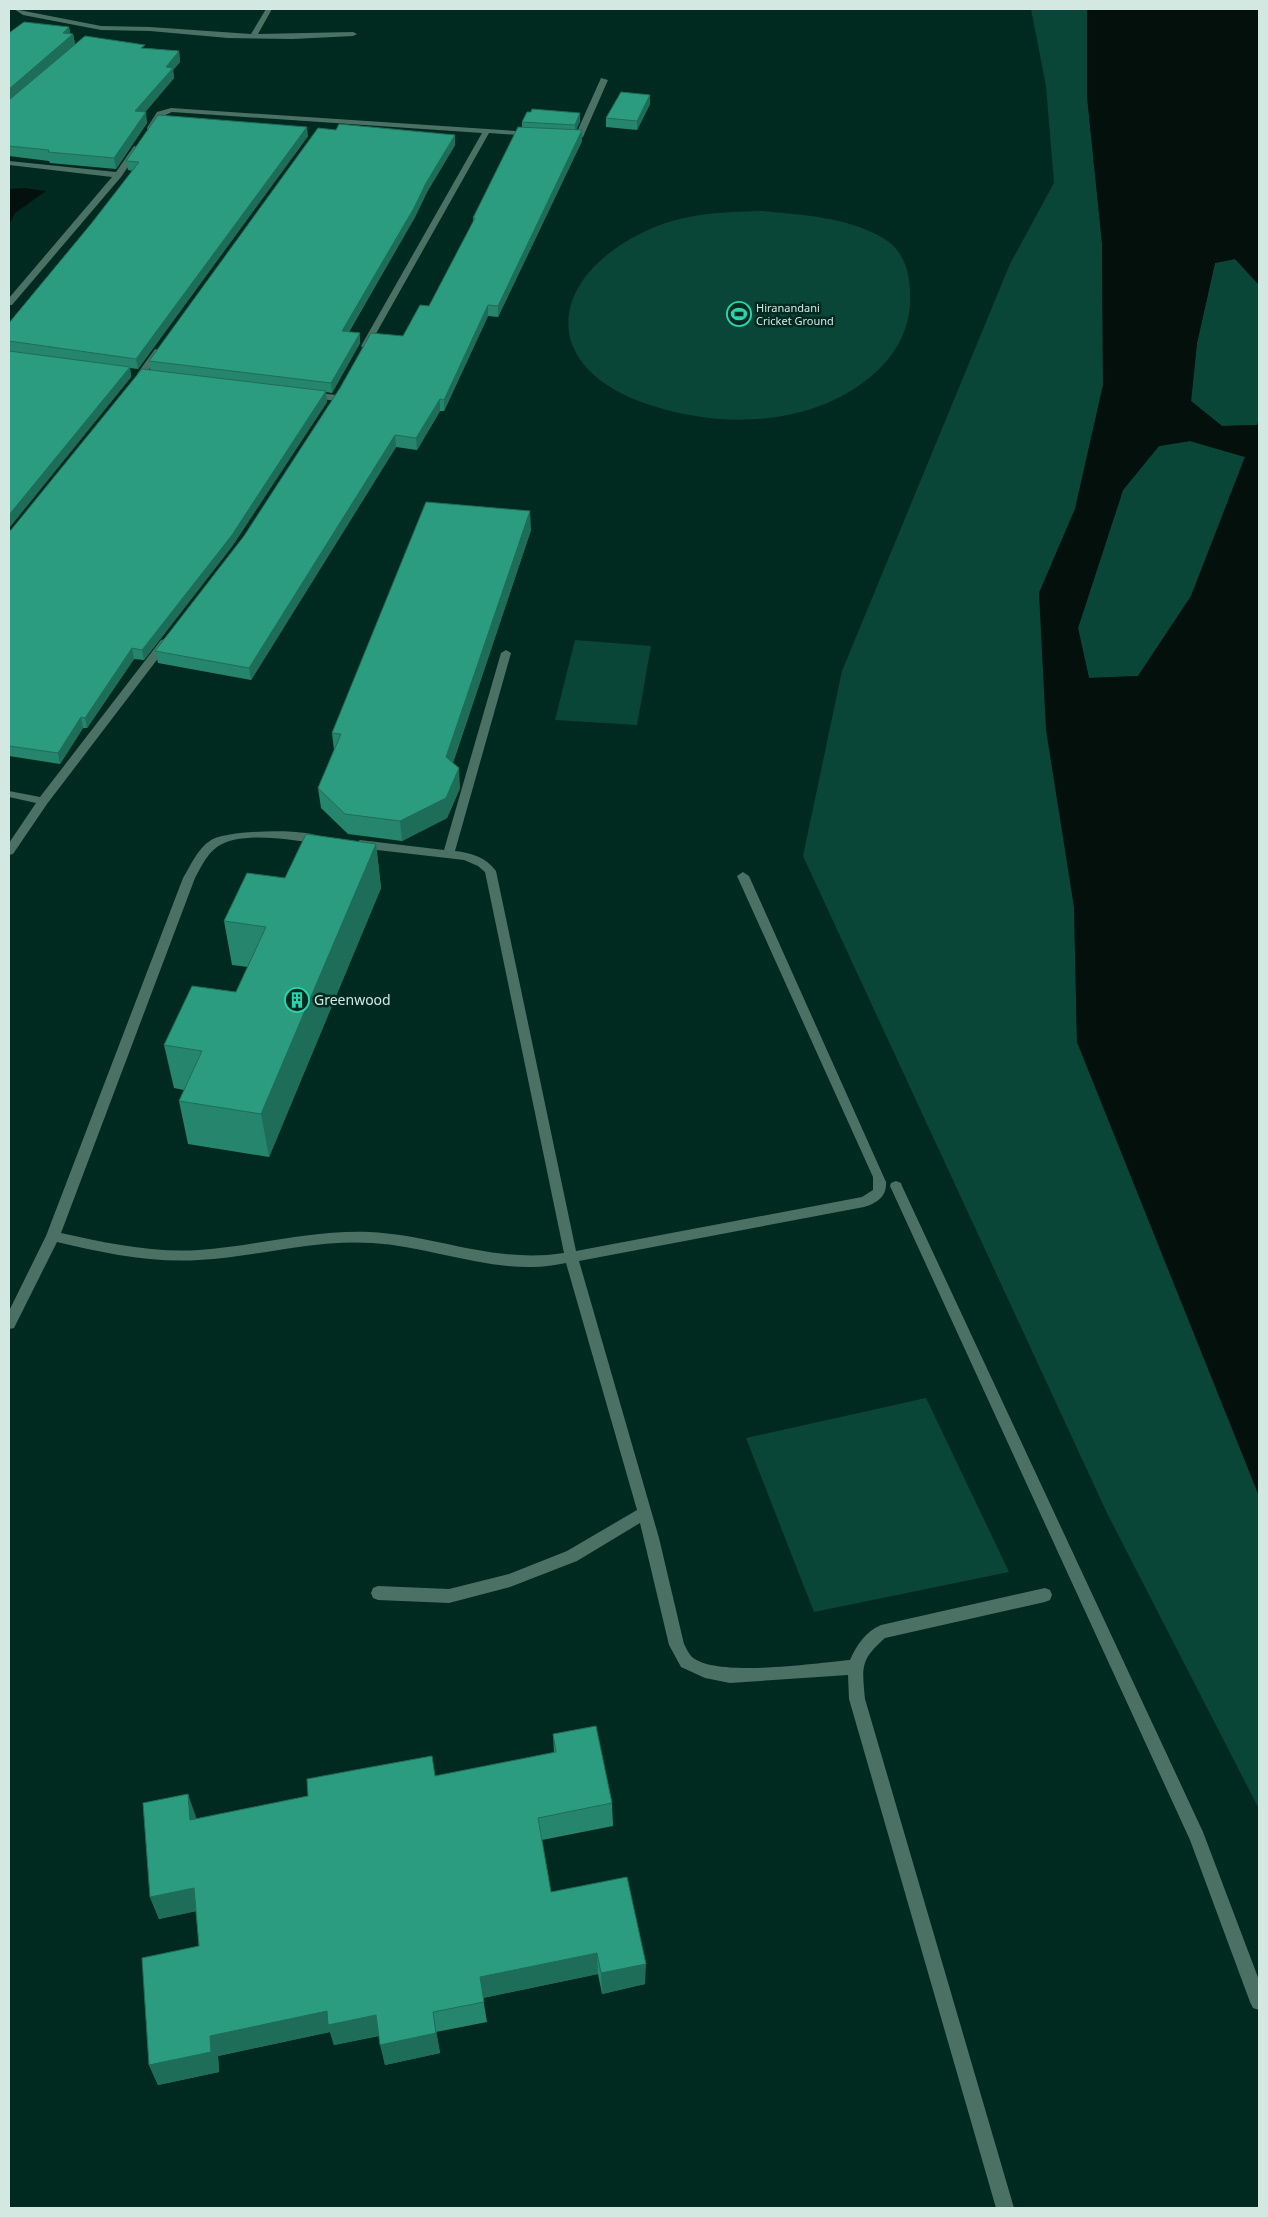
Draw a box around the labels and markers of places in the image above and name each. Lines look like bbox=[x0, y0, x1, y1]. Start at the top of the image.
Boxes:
place label: Hiranandani Cricket Ground bbox=[756, 300, 834, 328]
sports icon: Hiranandani Cricket Ground bbox=[726, 301, 752, 327]
building icon: Greenwood bbox=[284, 987, 310, 1013]
place label: Greenwood bbox=[314, 990, 391, 1009]

